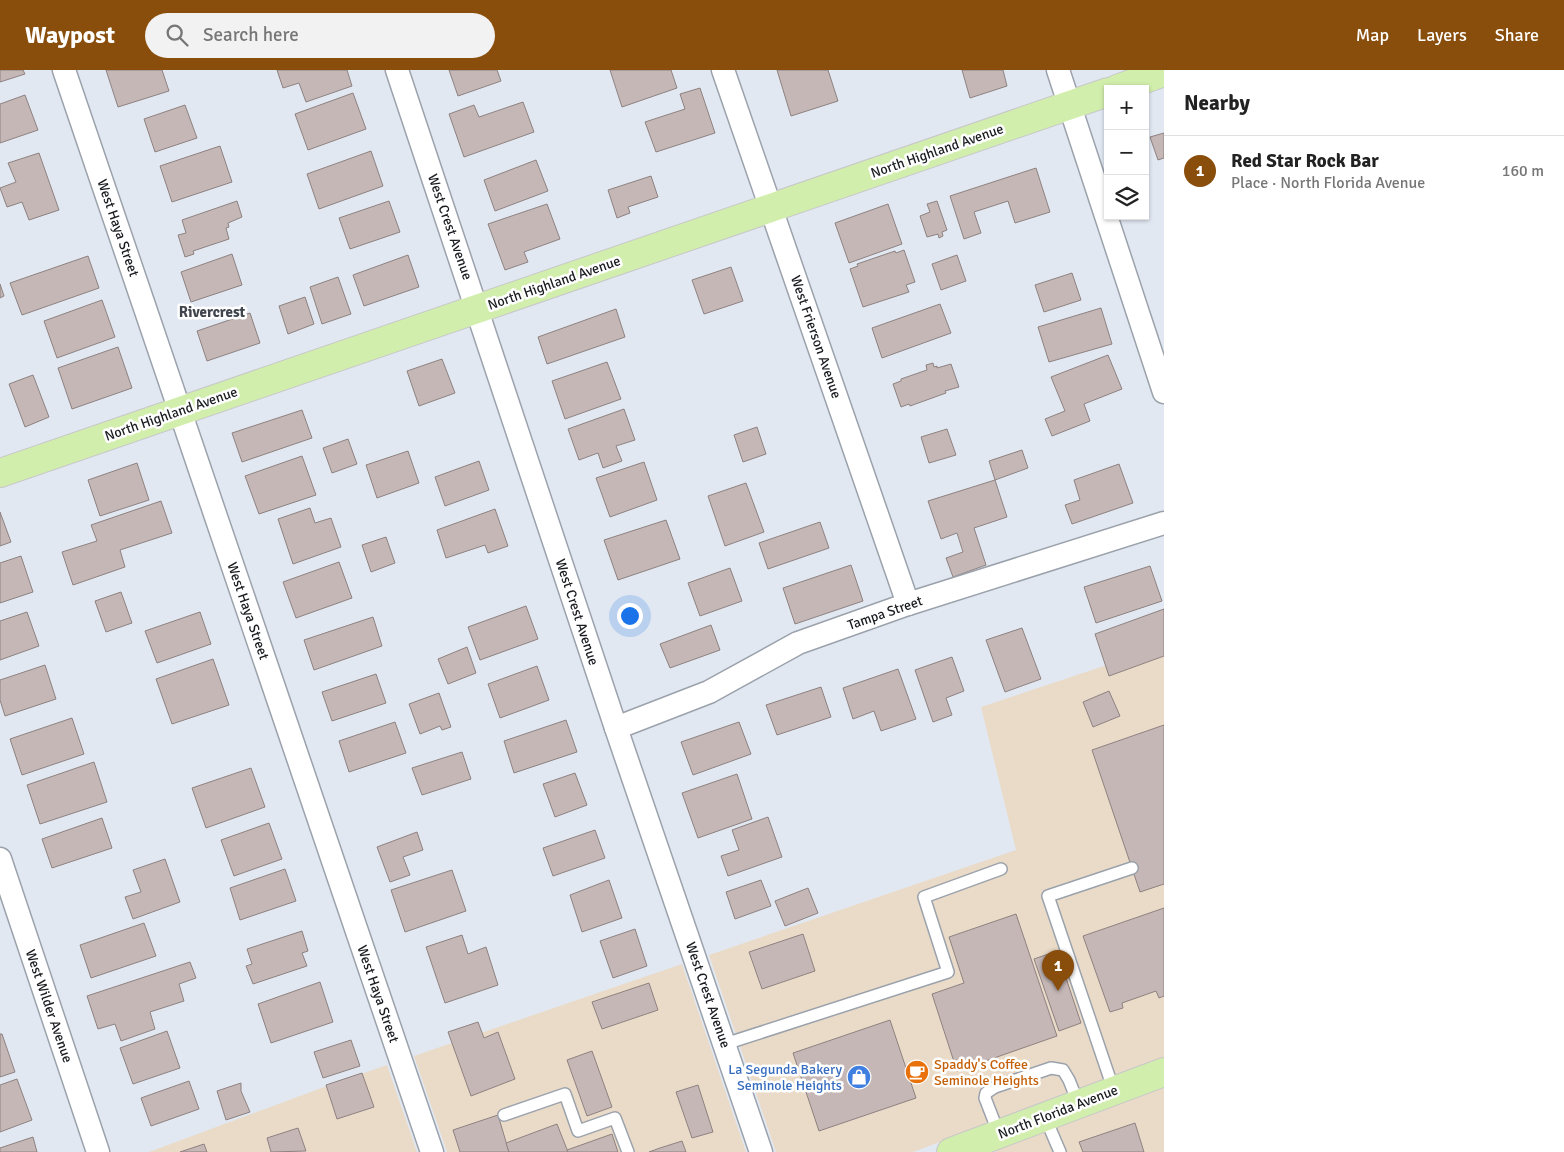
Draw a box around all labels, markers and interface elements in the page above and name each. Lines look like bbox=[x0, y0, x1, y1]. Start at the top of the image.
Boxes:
search box bbox=[145, 13, 495, 58]
text: Waypost bbox=[25, 20, 115, 50]
icon: search bbox=[163, 21, 191, 49]
text: Search here bbox=[203, 23, 299, 47]
text: Map bbox=[1356, 24, 1389, 46]
text: Layers bbox=[1417, 24, 1467, 46]
text: Share bbox=[1495, 24, 1539, 46]
map controls bbox=[1104, 85, 1149, 220]
button: + bbox=[1104, 85, 1149, 130]
text: Nearby bbox=[1184, 90, 1250, 116]
street label: North Highland Avenue bbox=[868, 120, 1006, 182]
button: − bbox=[1104, 130, 1149, 175]
text: Red Star Rock Bar bbox=[1231, 149, 1379, 173]
text: 1 bbox=[1196, 161, 1204, 181]
text: 160 m bbox=[1502, 161, 1544, 181]
street label: West Crest Avenue bbox=[424, 172, 476, 282]
text: Place · North Florida Avenue bbox=[1231, 173, 1425, 193]
button: layers bbox=[1104, 175, 1149, 220]
street label: West Haya Street bbox=[93, 177, 143, 279]
street label: North Highland Avenue bbox=[485, 252, 623, 314]
street label: West Frierson Avenue bbox=[787, 273, 845, 401]
district label: Rivercrest bbox=[179, 303, 246, 321]
street label: North Highland Avenue bbox=[102, 383, 240, 445]
street label: West Crest Avenue bbox=[552, 557, 602, 667]
street label: West Haya Street bbox=[223, 560, 273, 662]
street label: Tampa Street bbox=[845, 592, 925, 634]
your location bbox=[617, 603, 643, 629]
street label: West Crest Avenue bbox=[682, 940, 734, 1050]
street label: West Haya Street bbox=[353, 943, 403, 1045]
street label: West Wilder Avenue bbox=[22, 947, 76, 1065]
pin: 1 bbox=[1042, 950, 1074, 991]
place label: Spaddy's Coffee Seminole Heights bbox=[934, 1056, 1039, 1089]
cafe icon: Spaddy's Coffee Seminole Heights bbox=[904, 1059, 930, 1085]
place label: La Segunda Bakery Seminole Heights bbox=[728, 1061, 842, 1094]
shop icon: La Segunda Bakery Seminole Heights bbox=[846, 1064, 872, 1090]
street label: North Florida Avenue bbox=[996, 1081, 1120, 1143]

